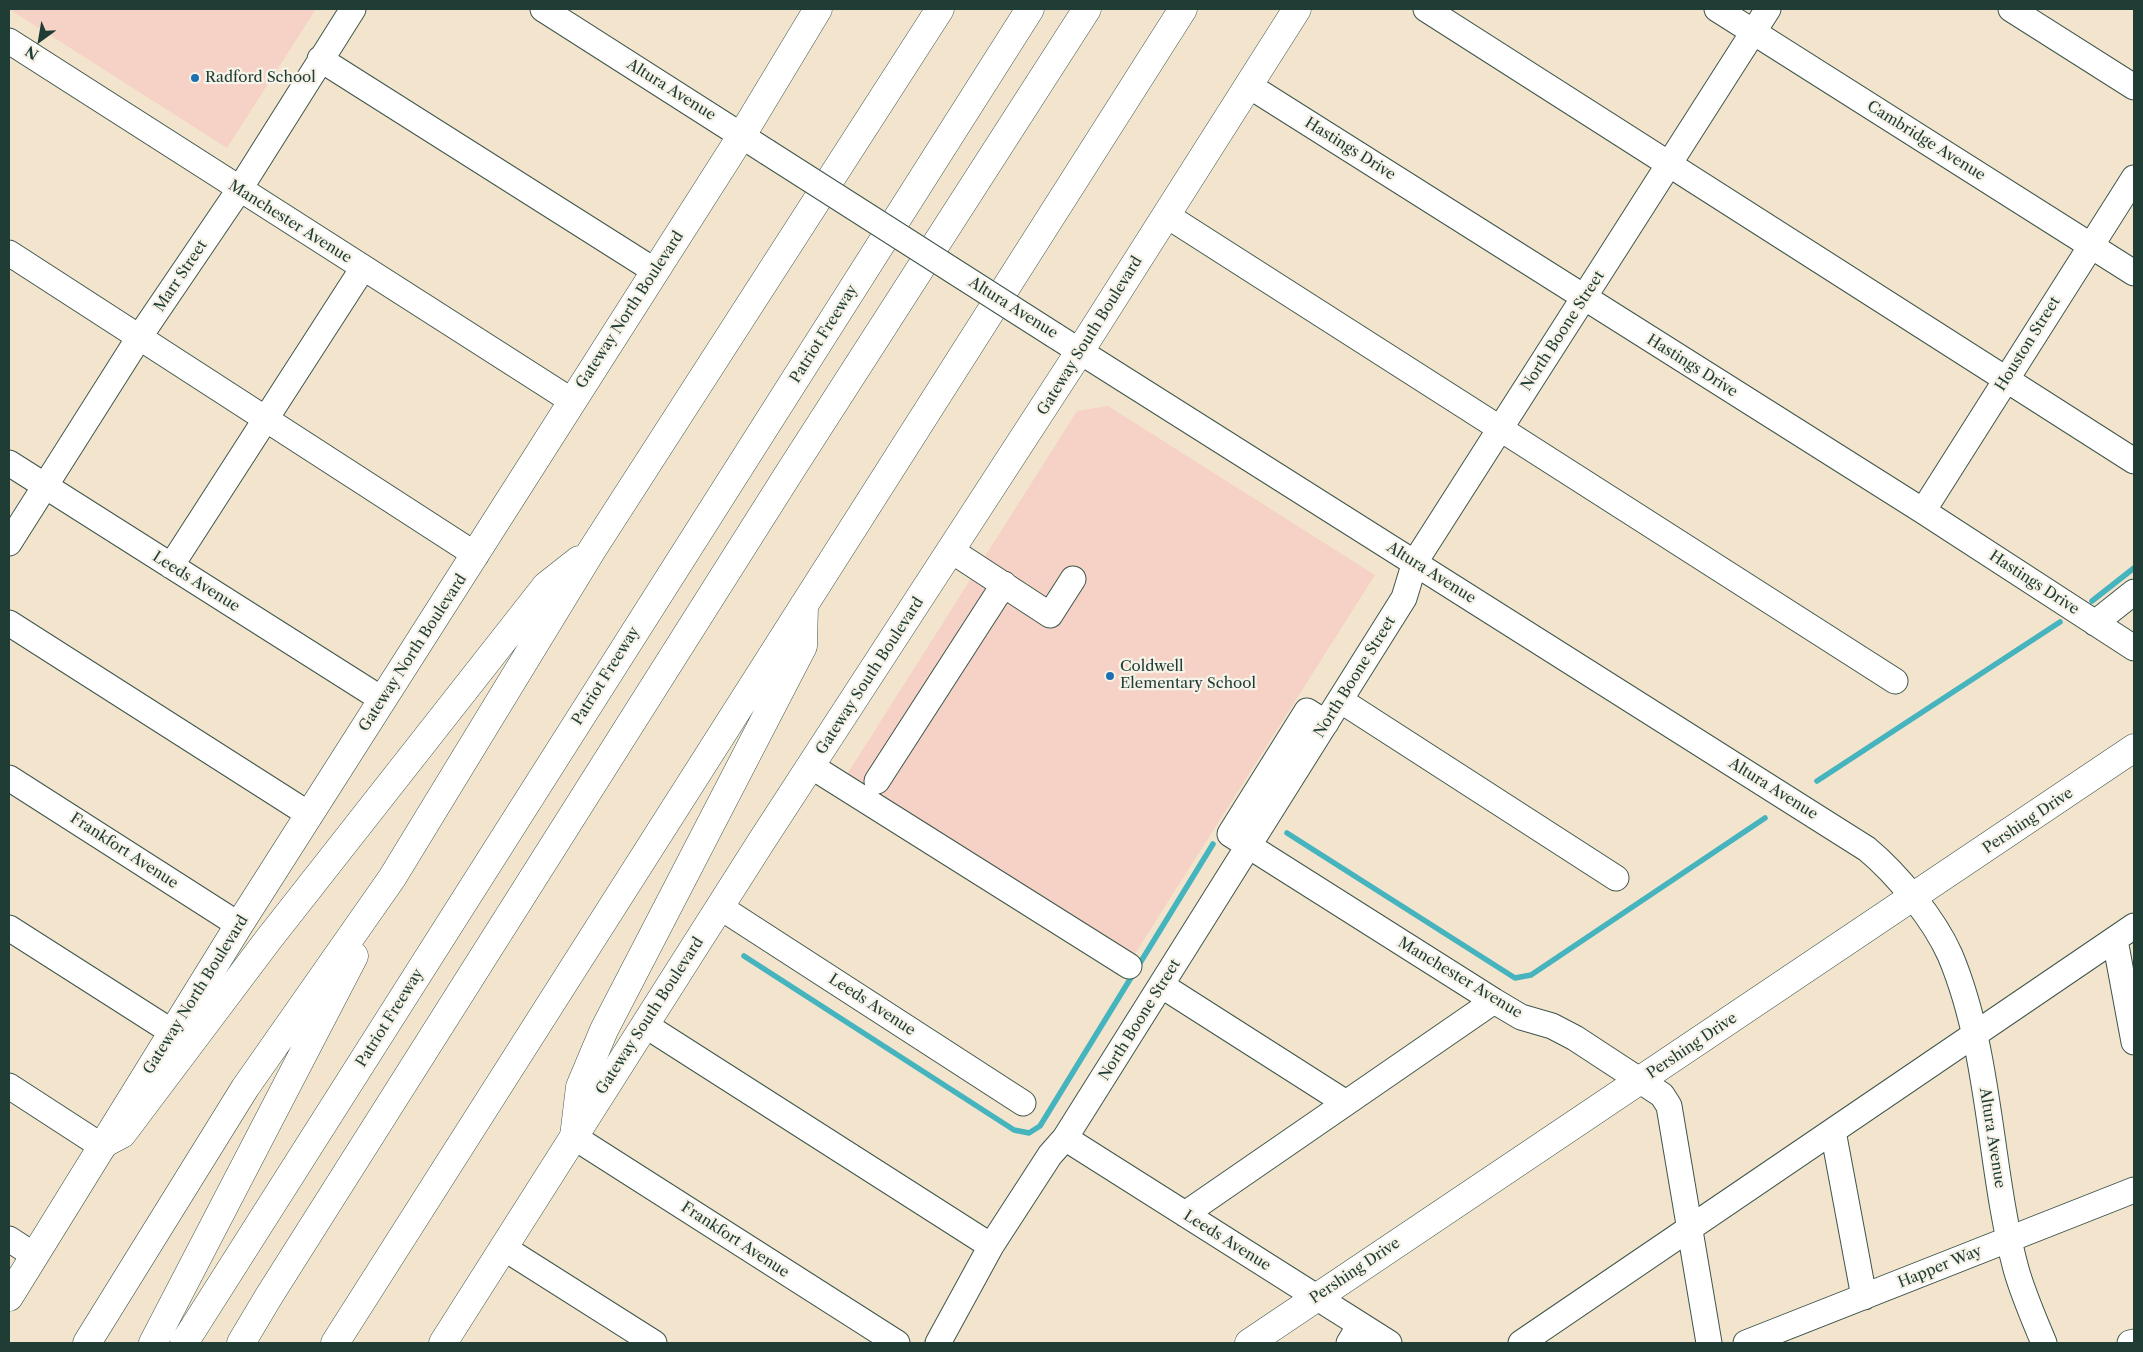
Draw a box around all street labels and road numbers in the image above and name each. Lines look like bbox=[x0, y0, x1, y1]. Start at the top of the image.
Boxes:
street label: Altura Avenue bbox=[623, 55, 719, 125]
street label: Cambridge Avenue bbox=[1864, 97, 1988, 185]
street label: Hastings Drive bbox=[1301, 114, 1399, 184]
street label: Manchester Avenue bbox=[225, 177, 355, 267]
street label: Gateway North Boulevard bbox=[572, 228, 688, 392]
street label: Marr Street bbox=[151, 237, 211, 315]
street label: Gateway South Boulevard bbox=[1034, 253, 1146, 419]
street label: North Boone Street bbox=[1517, 268, 1609, 394]
street label: Altura Avenue bbox=[965, 273, 1061, 343]
street label: Patriot Freeway bbox=[787, 282, 861, 386]
street label: Houston Street bbox=[1992, 294, 2064, 394]
street label: Hastings Drive bbox=[1643, 331, 1741, 401]
street label: Altura Avenue bbox=[1383, 538, 1479, 608]
street label: Hastings Drive bbox=[1986, 547, 2082, 619]
street label: Leeds Avenue bbox=[149, 548, 243, 616]
street label: Gateway North Boulevard bbox=[355, 571, 471, 735]
street label: Gateway South Boulevard bbox=[812, 594, 928, 758]
street label: North Boone Street bbox=[1310, 613, 1400, 741]
street label: Patriot Freeway bbox=[569, 624, 643, 728]
street label: Altura Avenue bbox=[1725, 754, 1821, 824]
street label: Pershing Drive bbox=[1979, 784, 2077, 858]
street label: Frankfort Avenue bbox=[67, 809, 181, 893]
street label: Gateway North Boulevard bbox=[140, 912, 252, 1078]
street label: Gateway South Boulevard bbox=[592, 934, 708, 1098]
street label: Manchester Avenue bbox=[1395, 934, 1525, 1022]
street label: North Boone Street bbox=[1095, 956, 1185, 1084]
street label: Patriot Freeway bbox=[353, 966, 427, 1070]
street label: Leeds Avenue bbox=[825, 970, 919, 1040]
street label: Pershing Drive bbox=[1643, 1009, 1741, 1083]
street label: Altura Avenue bbox=[1975, 1086, 2009, 1190]
street label: Frankfort Avenue bbox=[678, 1198, 792, 1282]
street label: Leeds Avenue bbox=[1180, 1207, 1274, 1275]
street label: Pershing Drive bbox=[1306, 1234, 1404, 1308]
street label: Happer Way bbox=[1895, 1242, 1985, 1292]

